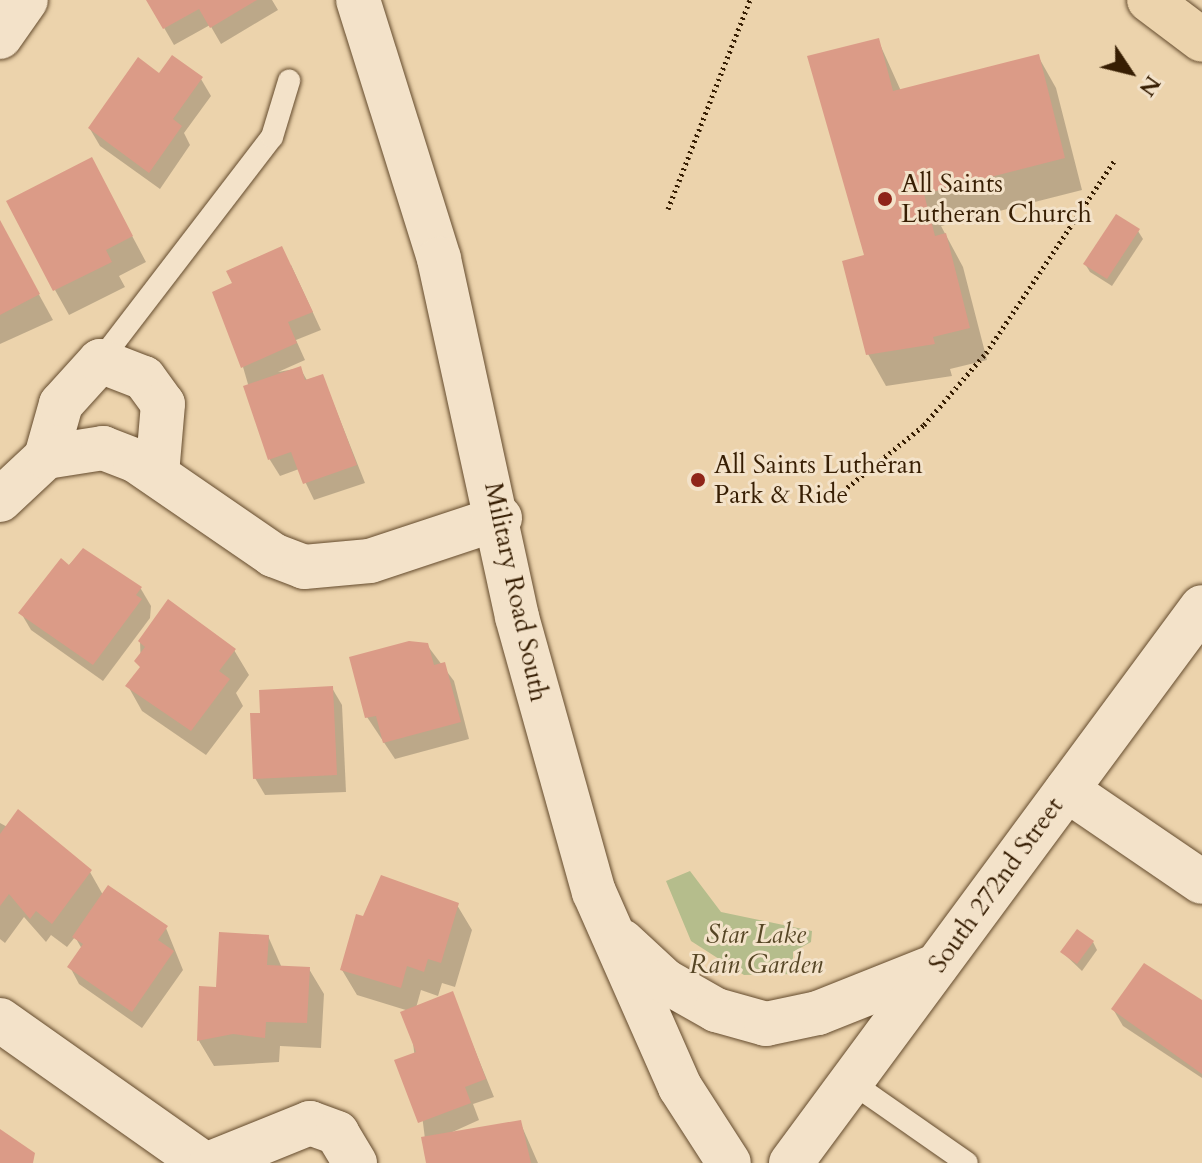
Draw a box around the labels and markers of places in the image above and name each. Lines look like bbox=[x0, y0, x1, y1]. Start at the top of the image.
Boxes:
place label: All Saints Lutheran Church bbox=[901, 168, 1092, 230]
marker: All Saints Lutheran Church bbox=[876, 190, 894, 208]
place label: All Saints Lutheran Park & Ride bbox=[714, 449, 923, 510]
marker: All Saints Lutheran Park & Ride bbox=[689, 471, 707, 489]

